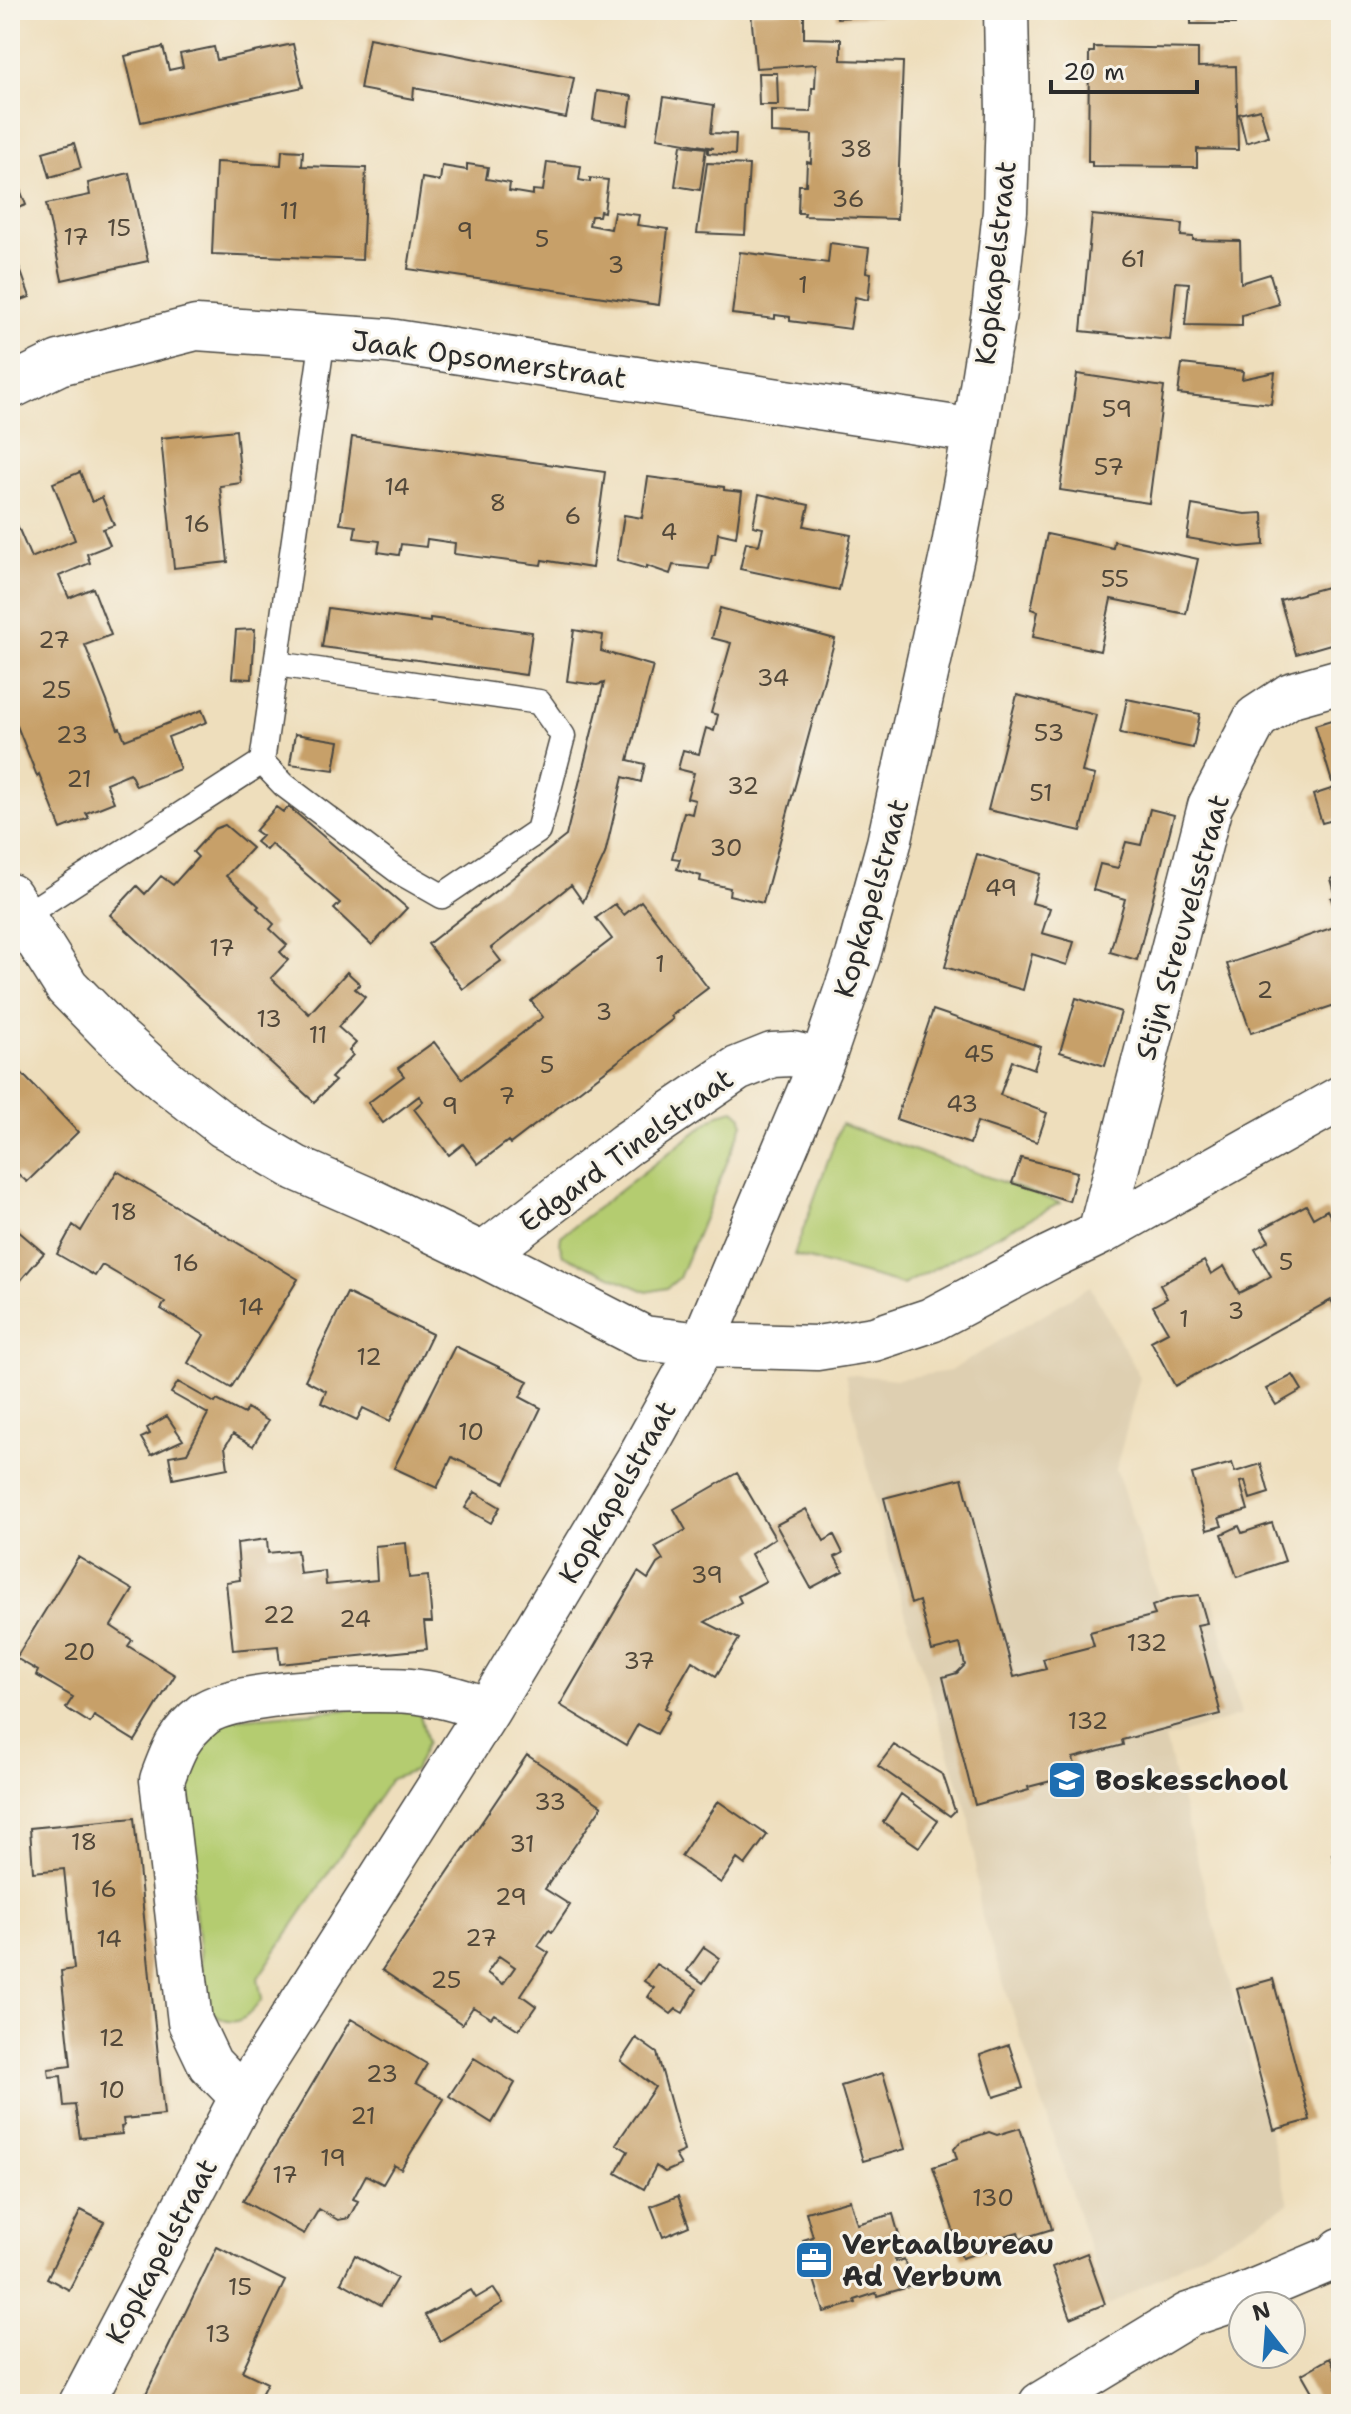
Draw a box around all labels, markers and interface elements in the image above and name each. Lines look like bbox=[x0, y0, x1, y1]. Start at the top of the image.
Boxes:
scale bar bbox=[1051, 44, 1197, 94]
text: 20 m bbox=[1063, 56, 1125, 88]
house number: 38 bbox=[840, 133, 872, 165]
street label: Kopkapelstraat bbox=[965, 159, 1025, 367]
house number: 36 bbox=[832, 183, 865, 215]
house number: 11 bbox=[279, 195, 299, 227]
house number: 15 bbox=[107, 212, 131, 244]
house number: 9 bbox=[457, 215, 473, 247]
house number: 17 bbox=[63, 221, 89, 253]
house number: 5 bbox=[535, 223, 549, 255]
house number: 61 bbox=[1121, 243, 1145, 275]
house number: 3 bbox=[608, 249, 624, 281]
house number: 1 bbox=[798, 269, 808, 301]
street label: Jaak Opsomerstraat bbox=[349, 321, 629, 397]
house number: 59 bbox=[1102, 393, 1132, 425]
house number: 57 bbox=[1094, 451, 1124, 483]
house number: 14 bbox=[384, 471, 410, 503]
house number: 8 bbox=[490, 487, 506, 519]
house number: 6 bbox=[565, 500, 581, 532]
house number: 16 bbox=[184, 508, 210, 540]
house number: 4 bbox=[661, 516, 677, 548]
house number: 55 bbox=[1101, 563, 1129, 595]
house number: 27 bbox=[38, 624, 70, 656]
house number: 34 bbox=[757, 662, 789, 694]
house number: 25 bbox=[40, 674, 72, 706]
house number: 53 bbox=[1034, 717, 1064, 749]
house number: 23 bbox=[56, 719, 88, 751]
house number: 21 bbox=[66, 763, 92, 795]
house number: 32 bbox=[727, 770, 759, 802]
house number: 51 bbox=[1029, 777, 1053, 809]
street label: Stijn Streuvelsstraat bbox=[1126, 790, 1238, 1064]
street label: Kopkapelstraat bbox=[824, 794, 918, 1002]
house number: 30 bbox=[709, 832, 743, 864]
house number: 49 bbox=[985, 872, 1017, 904]
house number: 17 bbox=[209, 932, 235, 964]
house number: 1 bbox=[655, 948, 665, 980]
house number: 2 bbox=[1257, 974, 1273, 1006]
house number: 3 bbox=[596, 996, 612, 1028]
house number: 13 bbox=[256, 1003, 282, 1035]
house number: 11 bbox=[308, 1019, 328, 1051]
house number: 45 bbox=[964, 1038, 994, 1070]
house number: 5 bbox=[540, 1049, 554, 1081]
street label: Edgard Tinelstraat bbox=[511, 1059, 741, 1241]
house number: 7 bbox=[499, 1080, 515, 1112]
house number: 43 bbox=[946, 1088, 978, 1120]
house number: 9 bbox=[442, 1090, 458, 1122]
house number: 18 bbox=[111, 1196, 137, 1228]
house number: 5 bbox=[1279, 1246, 1293, 1278]
house number: 16 bbox=[173, 1247, 199, 1279]
house number: 14 bbox=[238, 1291, 264, 1323]
house number: 3 bbox=[1228, 1295, 1244, 1327]
house number: 1 bbox=[1179, 1303, 1189, 1335]
house number: 12 bbox=[356, 1341, 382, 1373]
street label: Kopkapelstraat bbox=[549, 1394, 685, 1590]
house number: 10 bbox=[458, 1416, 484, 1448]
house number: 39 bbox=[691, 1559, 723, 1591]
house number: 22 bbox=[263, 1599, 295, 1631]
house number: 24 bbox=[339, 1603, 371, 1635]
house number: 132 bbox=[1127, 1627, 1167, 1659]
house number: 20 bbox=[63, 1636, 95, 1668]
house number: 37 bbox=[623, 1645, 655, 1677]
house number: 132 bbox=[1068, 1705, 1108, 1737]
school or university icon: Boskesschool bbox=[1046, 1759, 1088, 1801]
place label: Boskesschool bbox=[1095, 1761, 1289, 1799]
house number: 33 bbox=[534, 1786, 566, 1818]
house number: 18 bbox=[71, 1826, 97, 1858]
house number: 31 bbox=[509, 1828, 535, 1860]
house number: 16 bbox=[91, 1873, 117, 1905]
house number: 29 bbox=[495, 1881, 527, 1913]
house number: 27 bbox=[465, 1922, 497, 1954]
house number: 14 bbox=[96, 1923, 122, 1955]
house number: 25 bbox=[430, 1964, 462, 1996]
house number: 12 bbox=[99, 2022, 125, 2054]
house number: 23 bbox=[366, 2058, 398, 2090]
house number: 10 bbox=[99, 2074, 125, 2106]
house number: 21 bbox=[350, 2100, 376, 2132]
house number: 19 bbox=[320, 2142, 346, 2174]
street label: Kopkapelstraat bbox=[96, 2151, 226, 2351]
house number: 17 bbox=[272, 2159, 298, 2191]
house number: 130 bbox=[972, 2182, 1014, 2214]
place label: Vertaalbureau Ad Verbum bbox=[842, 2225, 1054, 2295]
office icon: Vertaalbureau Ad Verbum bbox=[793, 2239, 835, 2281]
house number: 15 bbox=[228, 2271, 252, 2303]
north arrow bbox=[1227, 2290, 1307, 2370]
text: N bbox=[1249, 2295, 1274, 2328]
house number: 13 bbox=[205, 2318, 231, 2350]

